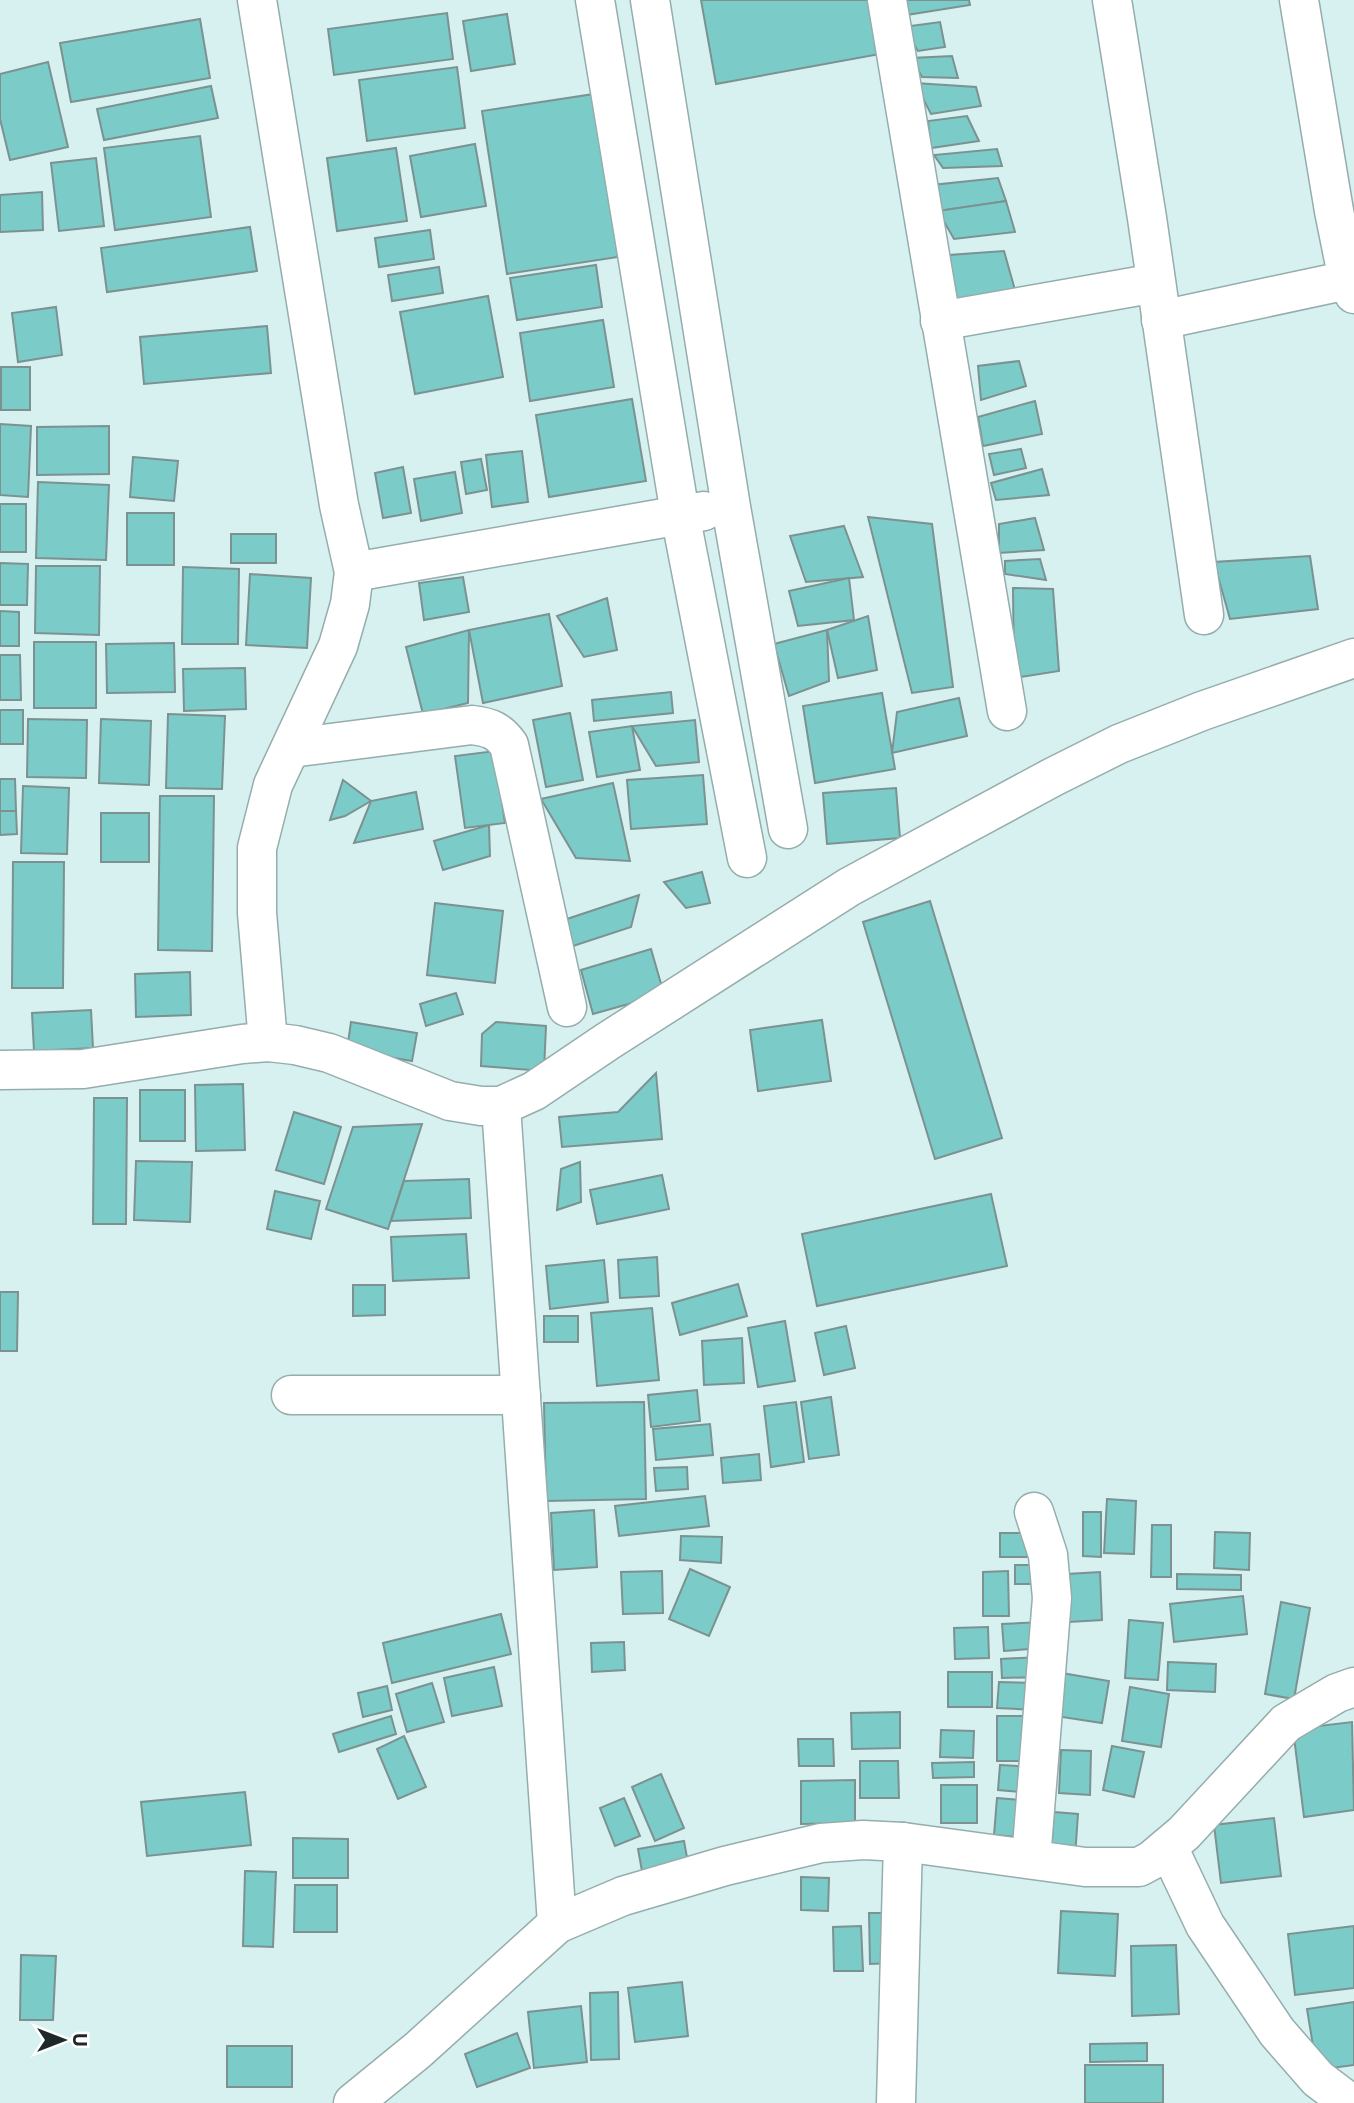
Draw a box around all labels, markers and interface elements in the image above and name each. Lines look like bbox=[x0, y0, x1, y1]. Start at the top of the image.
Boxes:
north arrow bbox=[28, 2005, 98, 2075]
text: U bbox=[69, 2033, 92, 2047]

